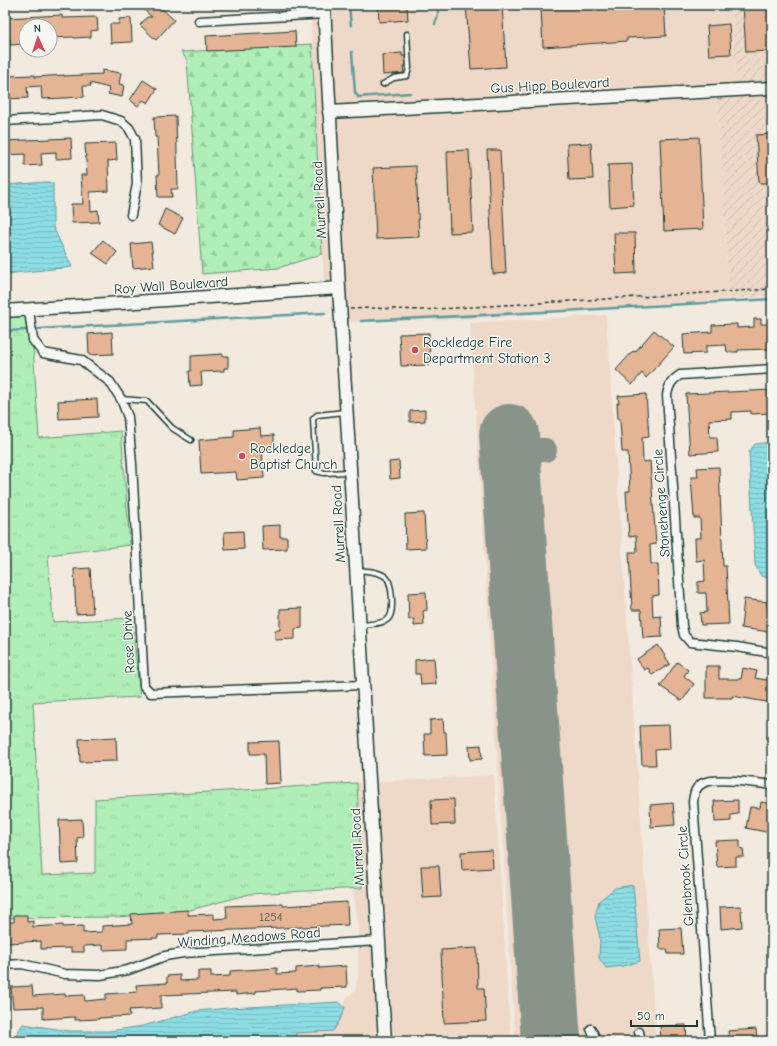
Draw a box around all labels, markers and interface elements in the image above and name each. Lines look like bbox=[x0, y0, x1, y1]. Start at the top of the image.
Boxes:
north arrow bbox=[18, 18, 58, 58]
text: N bbox=[34, 22, 41, 35]
street label: Gus Hipp Boulevard bbox=[490, 74, 610, 97]
street label: Murrell Road bbox=[309, 161, 330, 239]
street label: Roy Wall Boulevard bbox=[113, 273, 229, 298]
place label: Rockledge Fire Department Station 3 bbox=[423, 334, 551, 367]
marker: Rockledge Fire Department Station 3 bbox=[410, 345, 420, 355]
place label: Rockledge Baptist Church bbox=[250, 440, 338, 473]
street label: Stonehenge Circle bbox=[649, 448, 674, 558]
marker: Rockledge Baptist Church bbox=[237, 451, 247, 461]
street label: Murrell Road bbox=[328, 485, 349, 563]
street label: Rose Drive bbox=[118, 610, 139, 674]
street label: Murrell Road bbox=[347, 808, 368, 886]
street label: Glenbrook Circle bbox=[674, 825, 697, 927]
house number: 1254 bbox=[259, 910, 283, 924]
street label: Winding Meadows Road bbox=[177, 924, 321, 951]
scale bar bbox=[631, 1002, 697, 1028]
text: 50 m bbox=[637, 1009, 665, 1023]

